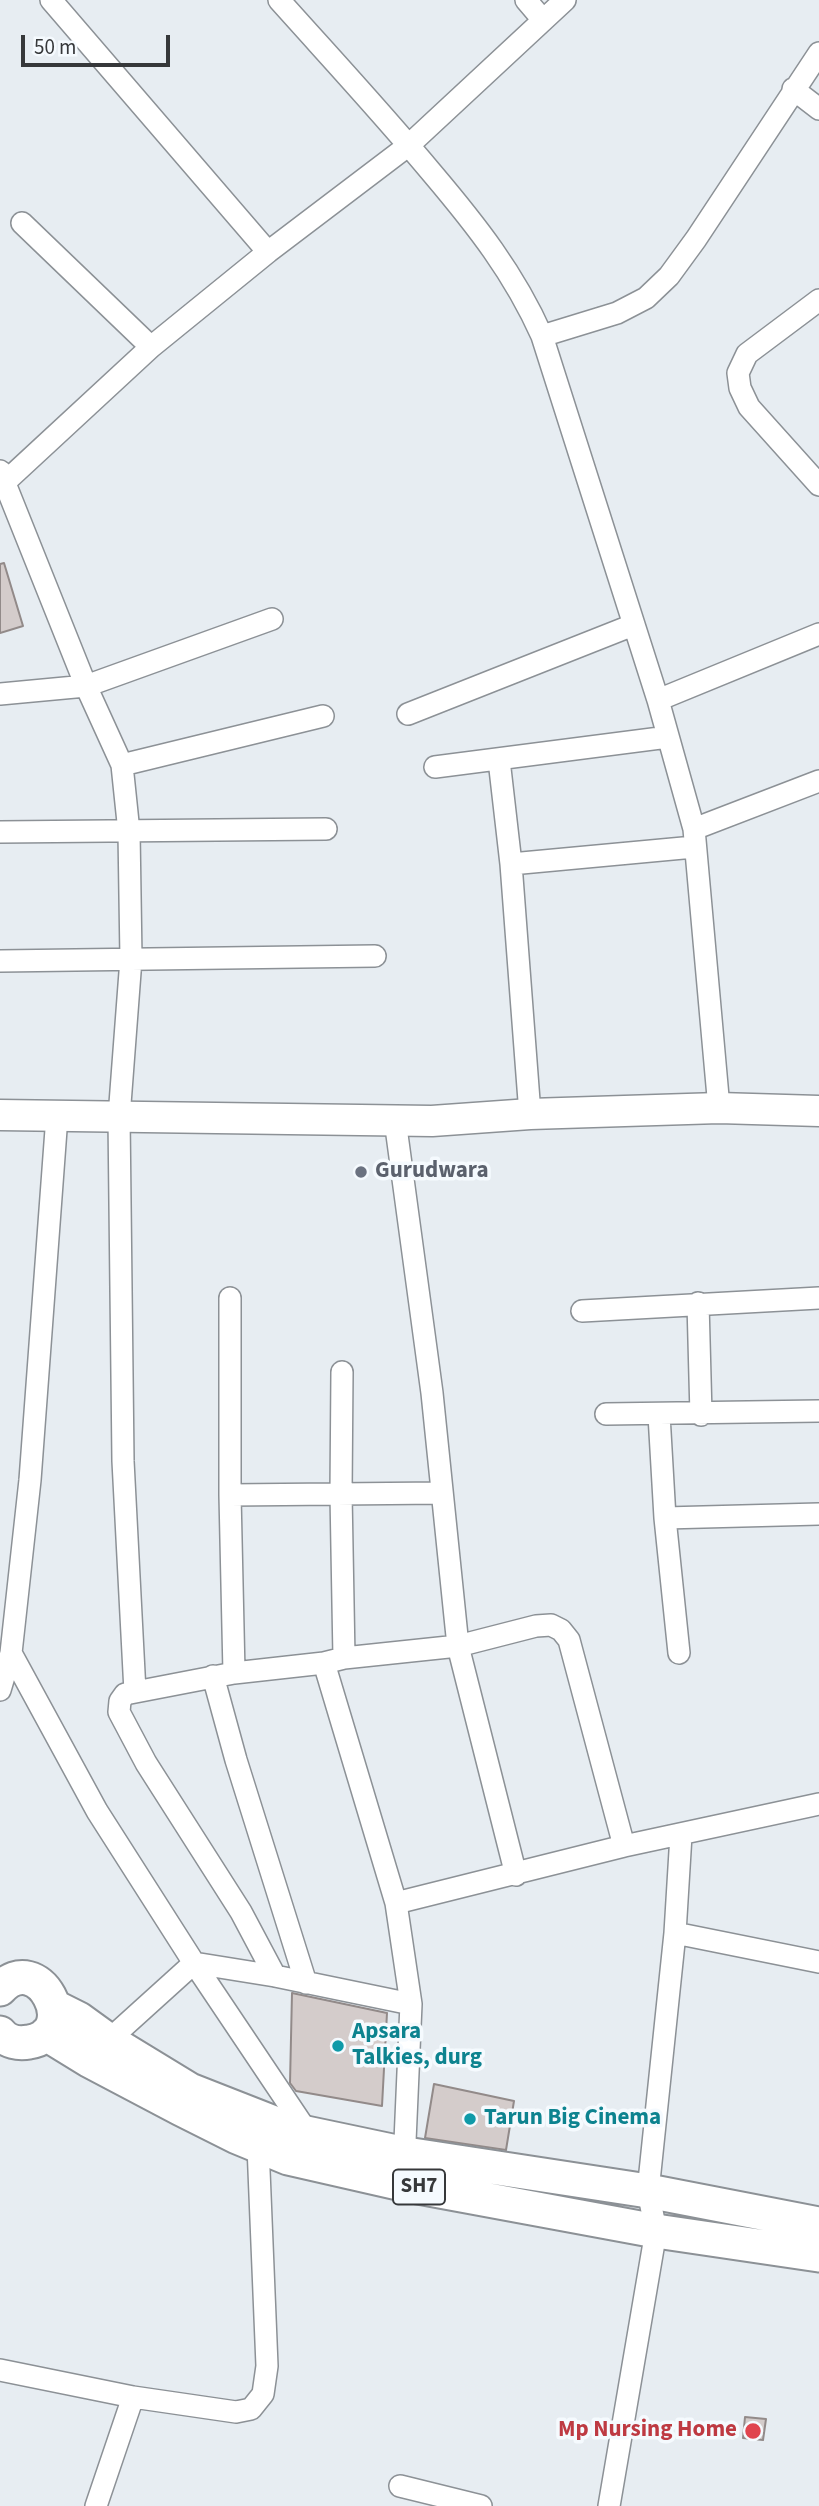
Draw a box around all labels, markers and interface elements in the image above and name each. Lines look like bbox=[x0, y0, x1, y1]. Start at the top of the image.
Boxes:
scale bar bbox=[24, 21, 173, 65]
text: 50 m bbox=[34, 32, 76, 62]
place label: Gurudwara bbox=[375, 1158, 488, 1186]
marker: Gurudwara bbox=[353, 1164, 369, 1180]
place label: Apsara Talkies, durg bbox=[352, 2019, 482, 2073]
marker: Apsara Talkies, durg bbox=[330, 2038, 346, 2054]
place label: Tarun Big Cinema bbox=[484, 2105, 661, 2133]
marker: Tarun Big Cinema bbox=[462, 2111, 478, 2127]
road number: SH7 bbox=[393, 2170, 445, 2204]
place label: Mp Nursing Home bbox=[558, 2417, 737, 2445]
marker: Mp Nursing Home bbox=[743, 2421, 763, 2441]

